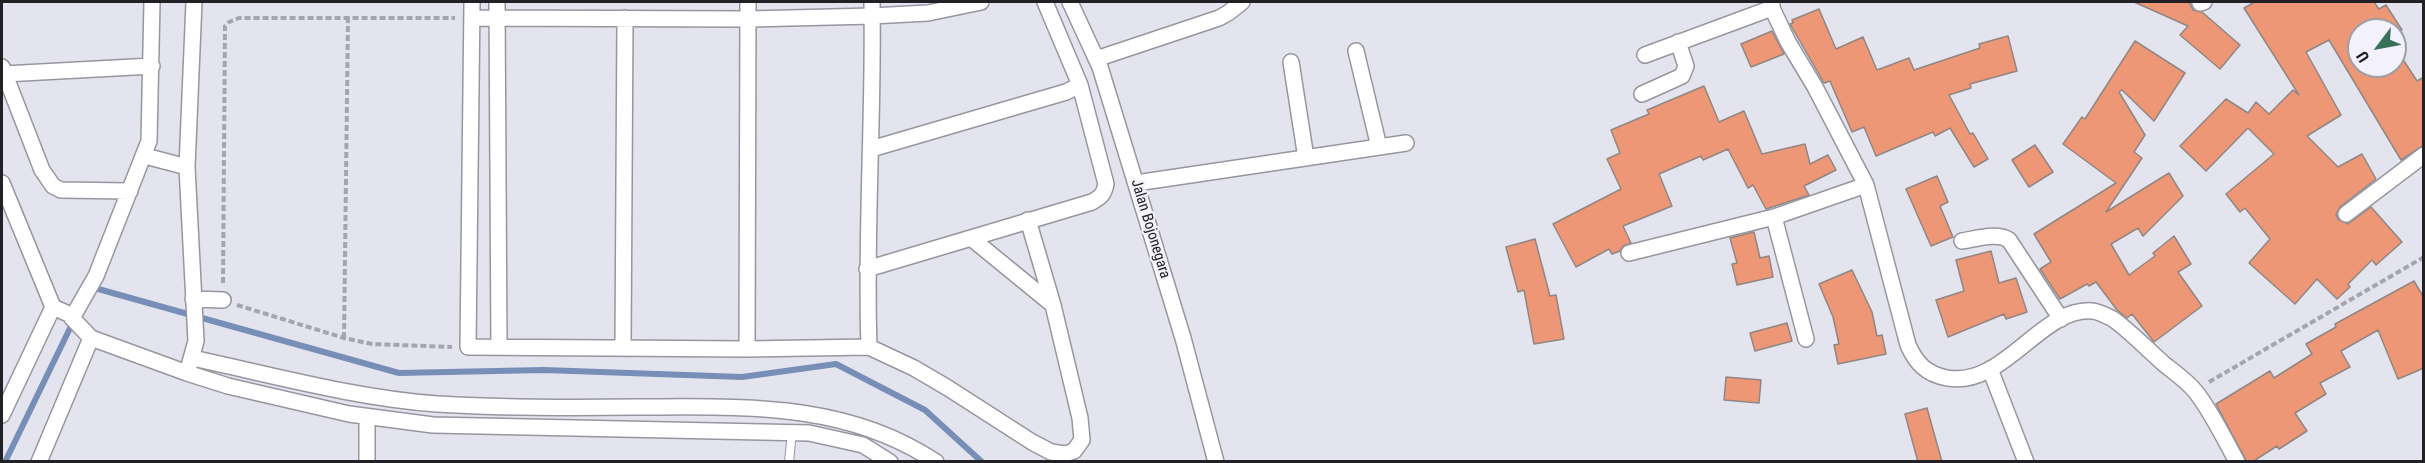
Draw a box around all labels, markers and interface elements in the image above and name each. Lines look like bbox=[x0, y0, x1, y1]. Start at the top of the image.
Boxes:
north arrow bbox=[2347, 18, 2407, 78]
text: U bbox=[2353, 48, 2373, 66]
street label: Jalan Bojonegara bbox=[1126, 177, 1174, 281]

